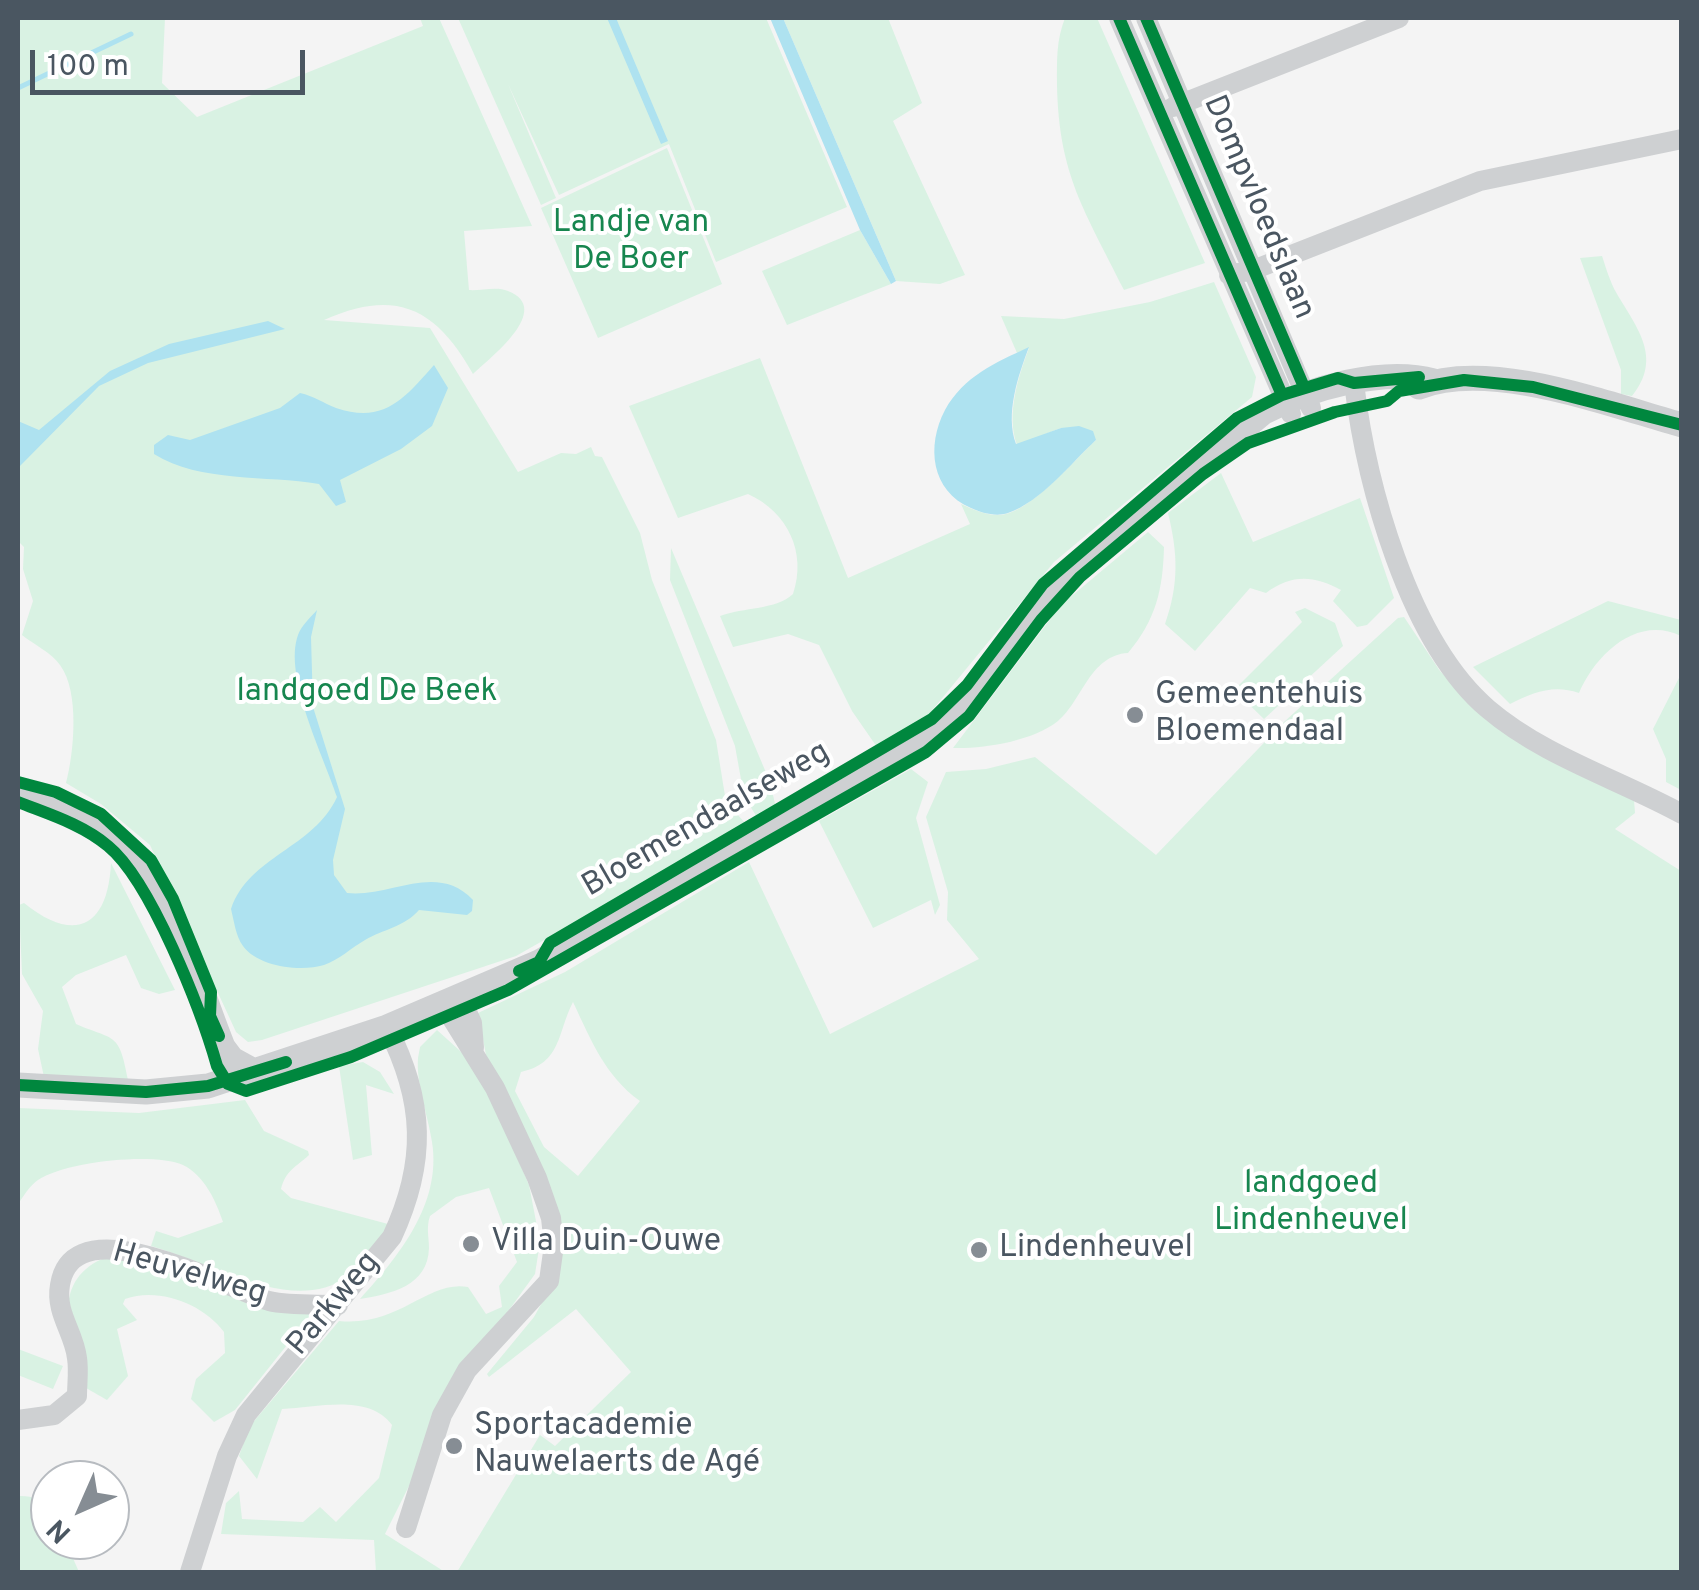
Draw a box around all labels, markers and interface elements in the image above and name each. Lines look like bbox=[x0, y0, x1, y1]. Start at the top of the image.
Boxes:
scale bar bbox=[35, 30, 310, 92]
text: 100 m bbox=[47, 49, 129, 86]
street label: Dompvloedslaan bbox=[1193, 90, 1321, 326]
park label: Landje van De Boer bbox=[553, 206, 709, 281]
park label: landgoed De Beek bbox=[236, 675, 498, 713]
place label: Gemeentehuis Bloemendaal bbox=[1155, 678, 1363, 753]
marker: Gemeentehuis Bloemendaal bbox=[1124, 704, 1146, 726]
street label: Bloemendaalseweg bbox=[577, 735, 837, 907]
park label: landgoed Lindenheuvel bbox=[1214, 1167, 1408, 1242]
place label: Villa Duin-Ouwe bbox=[491, 1225, 721, 1263]
place label: Lindenheuvel bbox=[999, 1231, 1193, 1269]
marker: Villa Duin-Ouwe bbox=[460, 1233, 482, 1255]
street label: Heuvelweg bbox=[108, 1235, 270, 1315]
marker: Lindenheuvel bbox=[968, 1239, 990, 1261]
street label: Parkweg bbox=[280, 1245, 390, 1365]
place label: Sportacademie Nauwelaerts de Agé bbox=[474, 1409, 760, 1484]
marker: Sportacademie Nauwelaerts de Agé bbox=[443, 1435, 465, 1457]
north arrow bbox=[30, 1460, 130, 1560]
text: N bbox=[40, 1510, 80, 1550]

